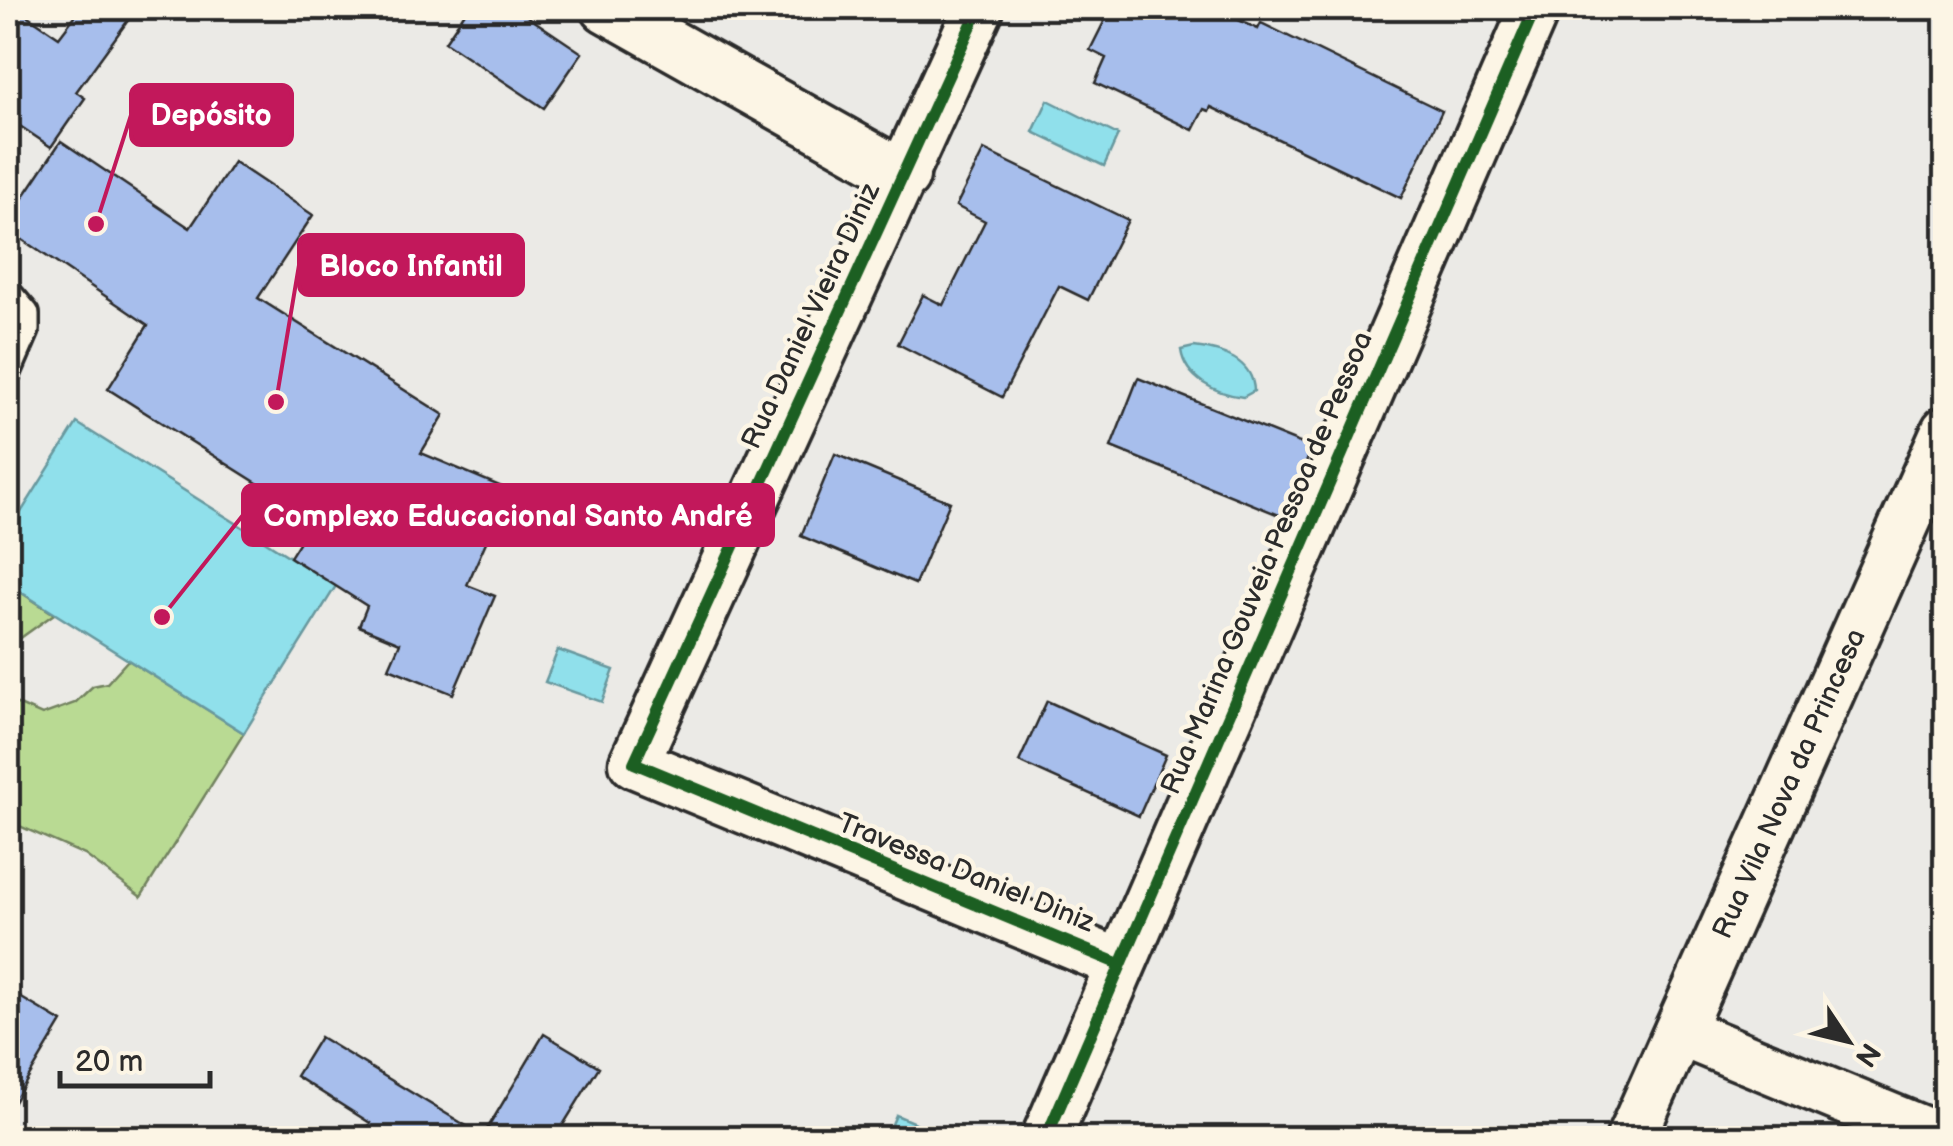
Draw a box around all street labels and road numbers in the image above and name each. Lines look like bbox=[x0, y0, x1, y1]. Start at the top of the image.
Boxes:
street label: Rua Daniel Vieira Diniz bbox=[735, 177, 887, 454]
street label: Rua Marina Gouveia Pessoa de Pessoa bbox=[1154, 327, 1380, 799]
street label: Rua Vila Nova da Princesa bbox=[1706, 624, 1872, 944]
street label: Travessa Daniel Diniz bbox=[833, 807, 1099, 940]

